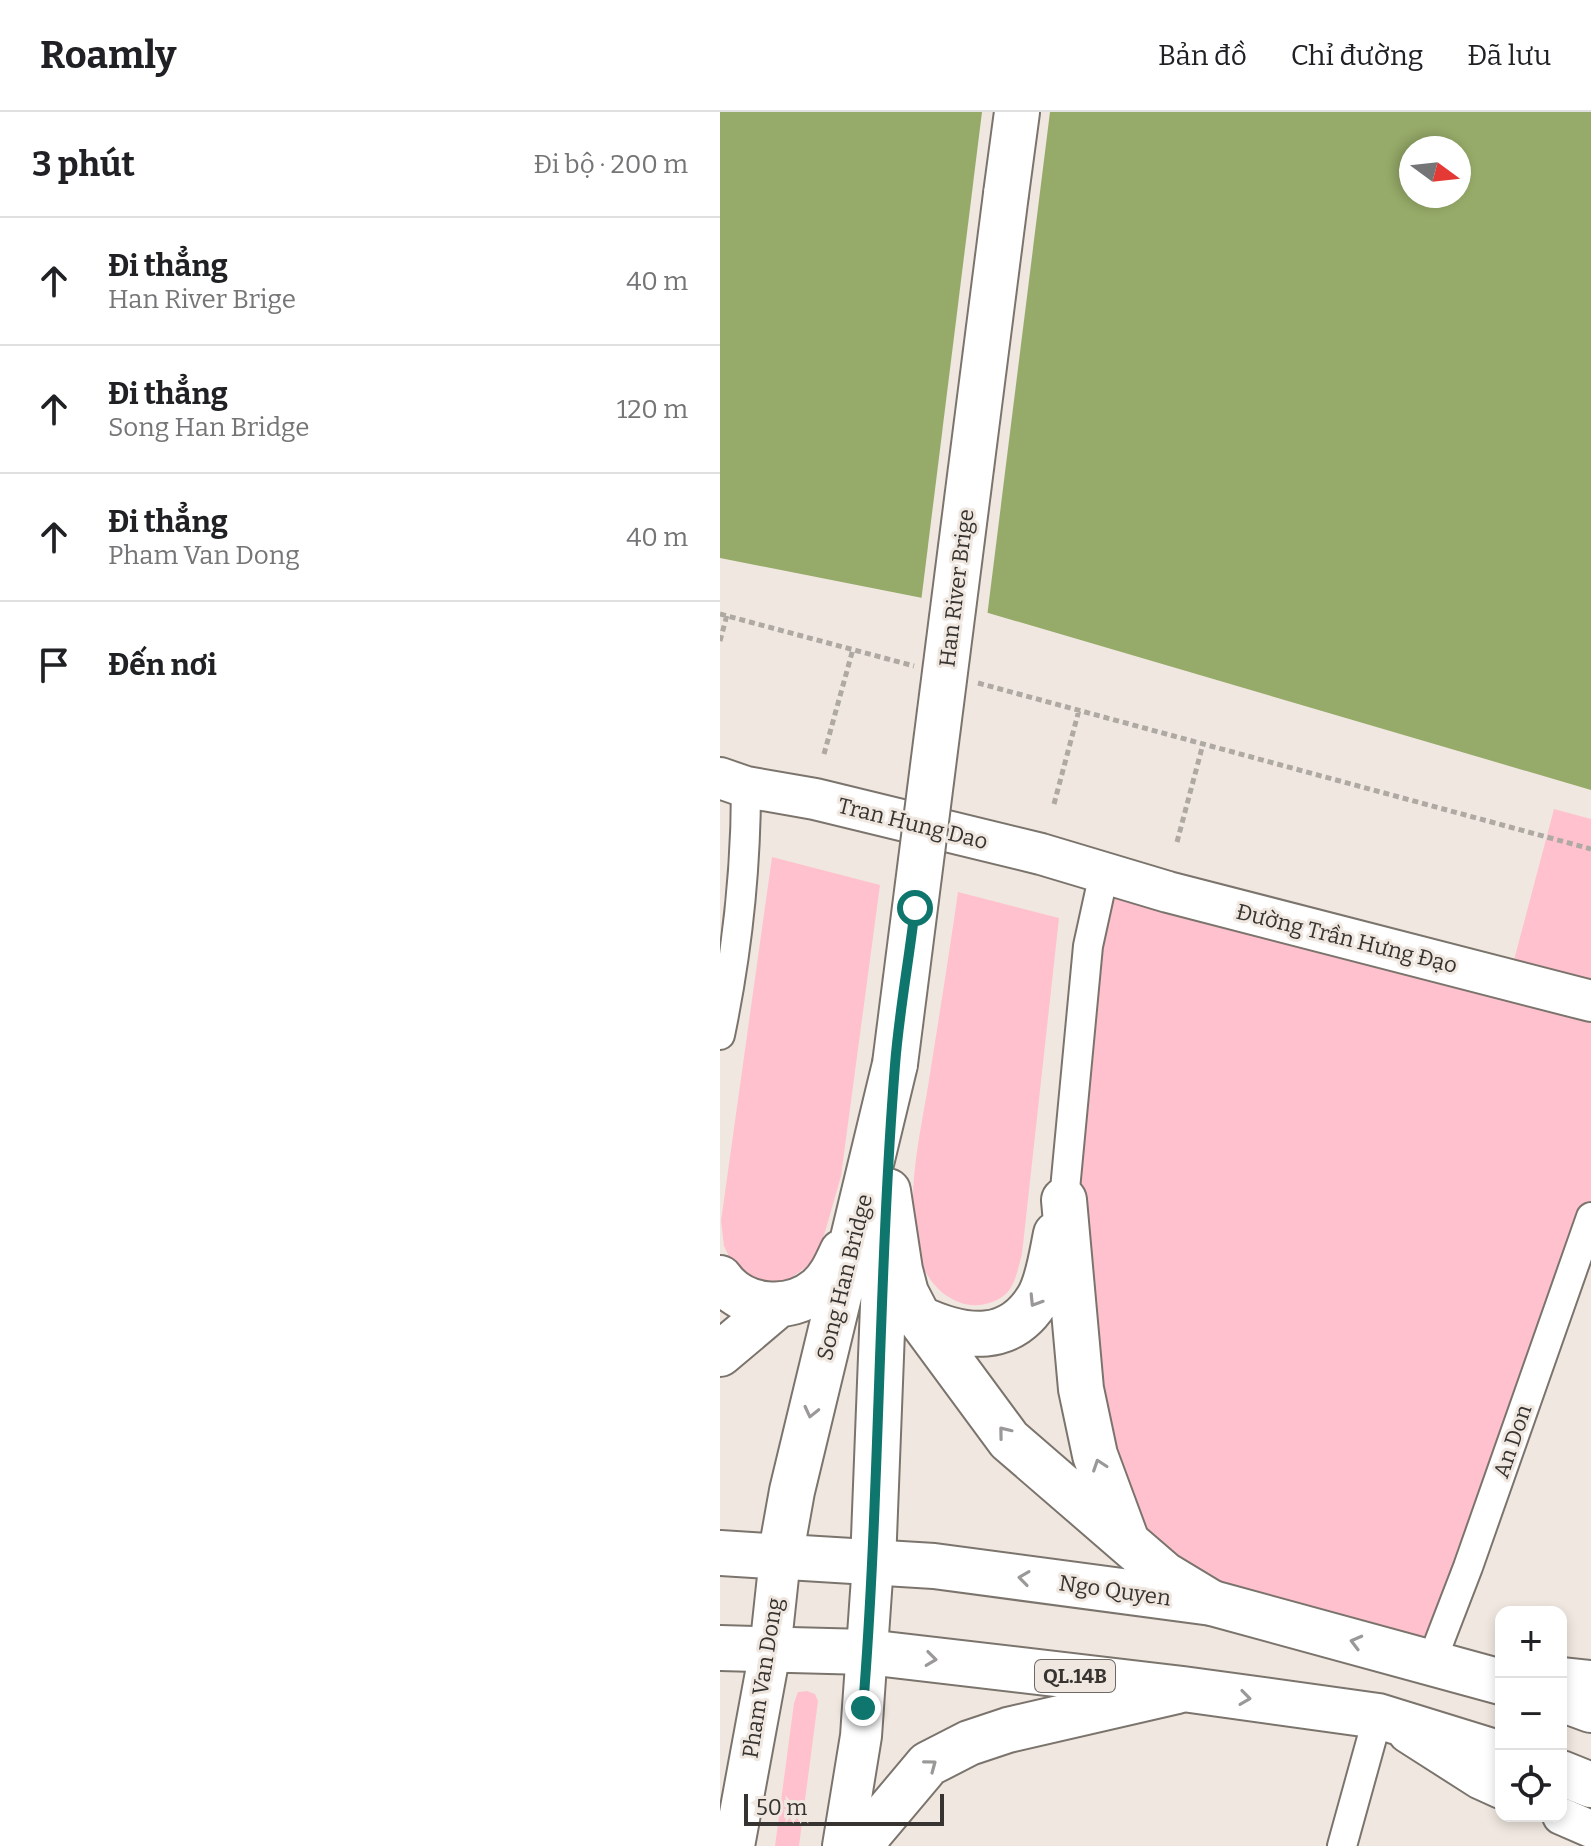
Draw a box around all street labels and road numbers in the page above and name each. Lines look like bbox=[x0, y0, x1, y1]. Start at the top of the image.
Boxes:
street label: Han River Brige bbox=[933, 508, 980, 669]
street label: Tran Hung Dao bbox=[835, 792, 991, 855]
street label: Đường Trần Hưng Đạo bbox=[1234, 898, 1460, 979]
street label: Song Han Bridge bbox=[811, 1191, 878, 1363]
street label: An Don bbox=[1487, 1401, 1538, 1481]
street label: Ngo Quyen bbox=[1057, 1569, 1173, 1612]
street label: Pham Van Dong bbox=[736, 1596, 789, 1760]
road number: QL.14B bbox=[1035, 1660, 1115, 1692]

